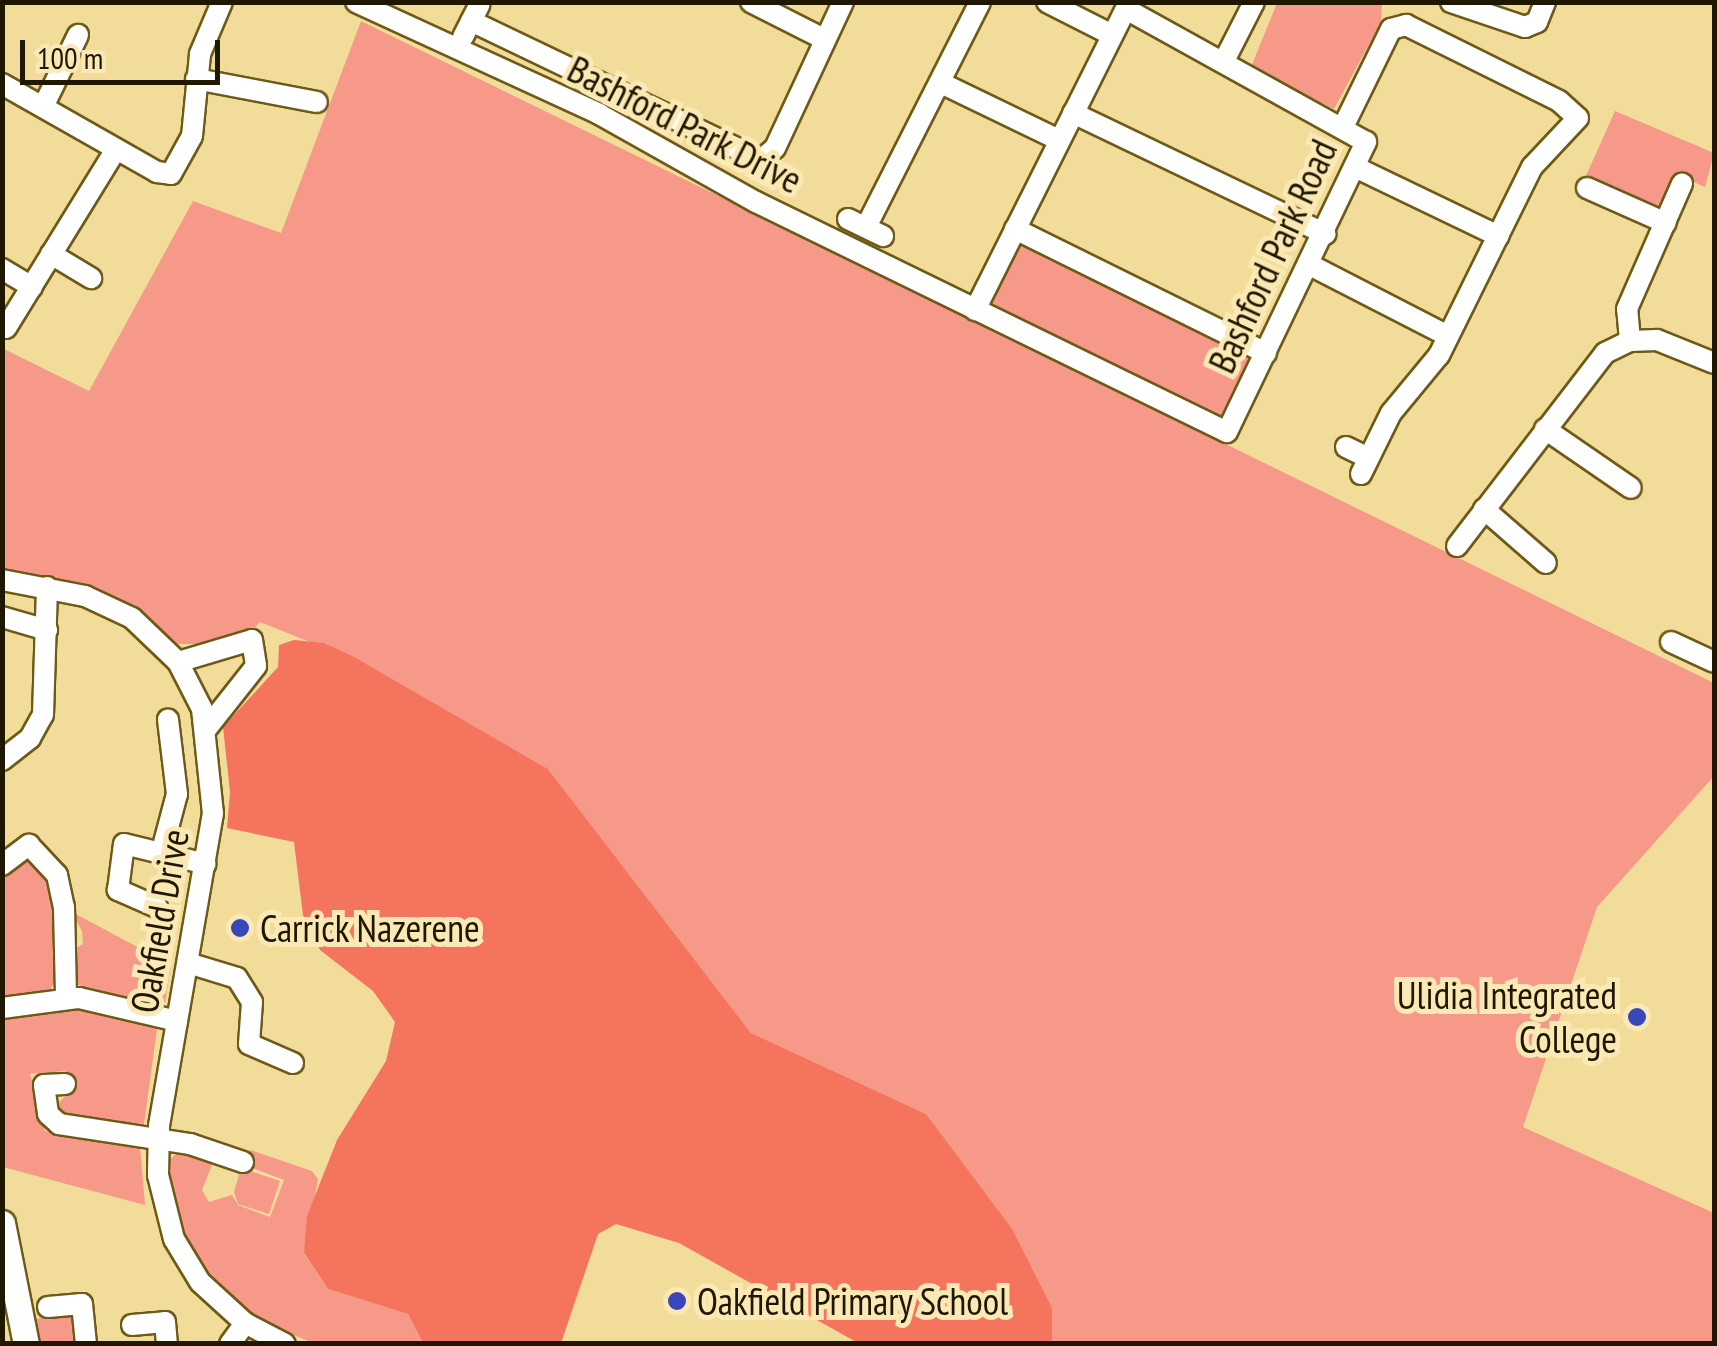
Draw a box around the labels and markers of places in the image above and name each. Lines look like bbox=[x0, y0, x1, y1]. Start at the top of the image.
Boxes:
place label: Carrick Nazerene bbox=[260, 905, 481, 951]
marker: Carrick Nazerene bbox=[229, 917, 251, 939]
place label: Ulidia Integrated College bbox=[1397, 972, 1617, 1062]
marker: Ulidia Integrated College bbox=[1626, 1006, 1648, 1028]
place label: Oakfield Primary School bbox=[697, 1278, 1009, 1324]
marker: Oakfield Primary School bbox=[666, 1290, 688, 1312]

